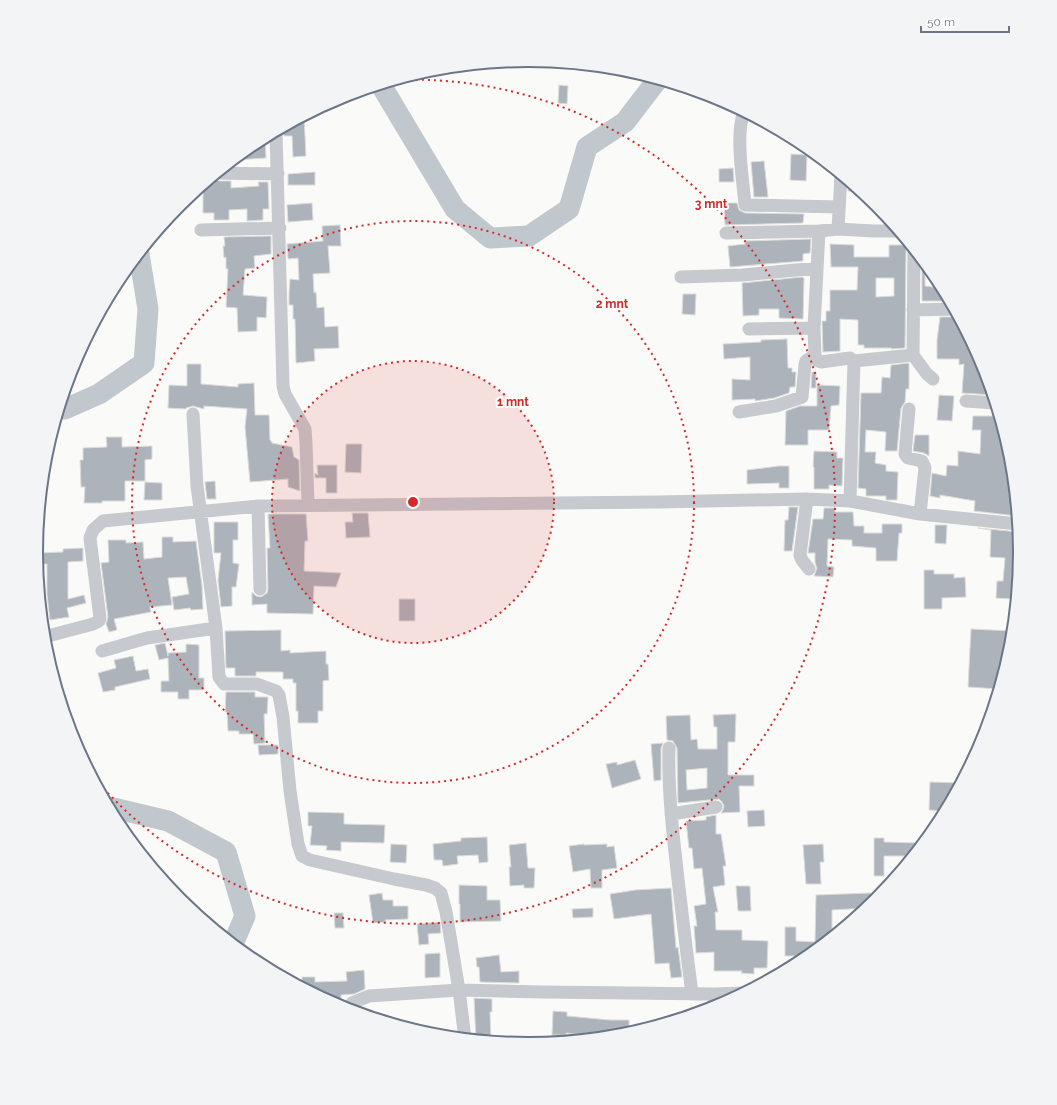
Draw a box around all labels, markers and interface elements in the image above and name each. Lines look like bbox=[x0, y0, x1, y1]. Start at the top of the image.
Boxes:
scale bar bbox=[921, 8, 1009, 34]
text: 50 m bbox=[927, 15, 955, 29]
text: 3 mnt bbox=[695, 197, 728, 211]
text: 2 mnt bbox=[596, 297, 629, 311]
text: 1 mnt bbox=[497, 395, 529, 409]
centre of rings bbox=[406, 495, 420, 509]

